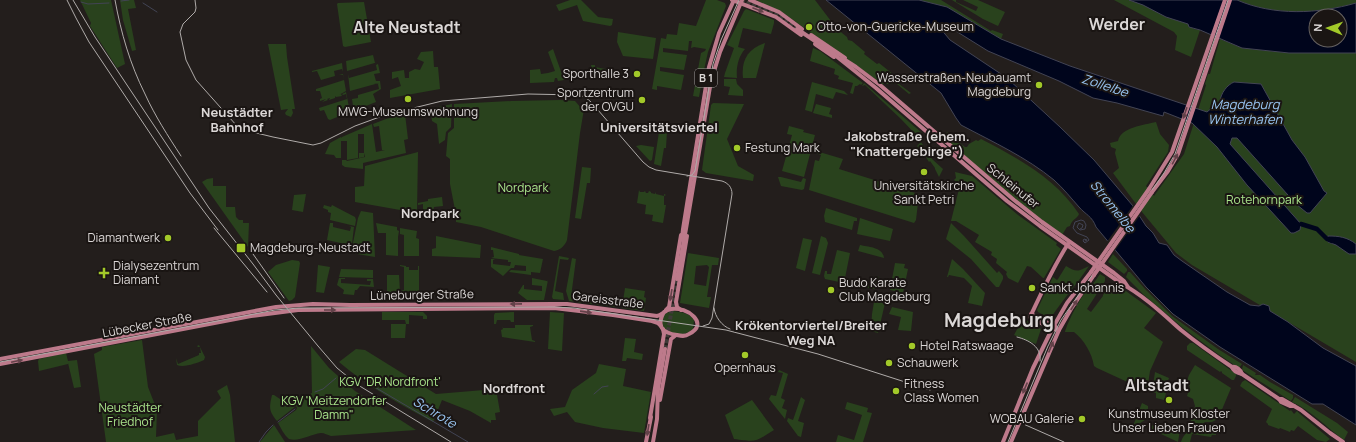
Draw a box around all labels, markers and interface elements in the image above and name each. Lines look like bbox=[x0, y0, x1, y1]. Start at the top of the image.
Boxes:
one-way arrow bbox=[752, 7, 764, 13]
north arrow bbox=[1308, 8, 1348, 48]
district label: Werder bbox=[1089, 13, 1145, 35]
district label: Alte Neustadt bbox=[353, 16, 461, 38]
place label: Otto-von-Guericke-Museum bbox=[817, 18, 974, 35]
marker: Otto-von-Guericke-Museum bbox=[804, 22, 814, 32]
text: N bbox=[1310, 23, 1325, 32]
place label: Sporthalle 3 bbox=[563, 65, 629, 82]
marker: Sporthalle 3 bbox=[632, 69, 642, 79]
road number: B 1 bbox=[695, 69, 717, 87]
place label: Wasserstraßen-Neubauamt Magdeburg bbox=[877, 69, 1031, 100]
water label: Zollelbe bbox=[1080, 69, 1132, 101]
marker: Wasserstraßen-Neubauamt Magdeburg bbox=[1034, 80, 1044, 90]
place label: Sportzentrum der OVGU bbox=[557, 84, 634, 115]
marker: MWG-Museumswohnung bbox=[403, 94, 413, 104]
marker: Sportzentrum der OVGU bbox=[637, 95, 647, 105]
water label: Magdeburg Winterhafen bbox=[1208, 95, 1283, 128]
district label: Neustädter Bahnhof bbox=[201, 103, 273, 136]
place label: MWG-Museumswohnung bbox=[338, 103, 478, 120]
one-way arrow bbox=[1182, 108, 1188, 120]
district label: Universitätsviertel bbox=[600, 118, 718, 136]
district label: Jakobstraße (ehem. "Knattergebirge") bbox=[844, 127, 970, 160]
place label: Festung Mark bbox=[745, 139, 821, 156]
marker: Festung Mark bbox=[732, 143, 742, 153]
one-way arrow bbox=[1172, 153, 1178, 165]
street label: Schleinufer bbox=[983, 159, 1044, 213]
marker: Universitätskirche Sankt Petri bbox=[919, 167, 929, 177]
water label: Stromelbe bbox=[1086, 176, 1140, 237]
place label: Universitätskirche Sankt Petri bbox=[874, 177, 974, 208]
park label: Nordpark bbox=[498, 179, 549, 196]
park label: Rotehornpark bbox=[1226, 191, 1303, 208]
district label: Nordpark bbox=[401, 204, 460, 222]
place label: Diamantwerk bbox=[87, 229, 161, 246]
marker: Diamantwerk bbox=[163, 233, 173, 243]
place label: Magdeburg-Neustadt bbox=[250, 239, 371, 256]
marker: Magdeburg-Neustadt bbox=[235, 242, 247, 254]
place label: Dialysezentrum Diamant bbox=[113, 257, 199, 288]
marker: Dialysezentrum Diamant bbox=[98, 267, 110, 279]
place label: Budo Karate Club Magdeburg bbox=[839, 274, 930, 305]
place label: Sankt Johannis bbox=[1040, 279, 1124, 296]
marker: Sankt Johannis bbox=[1027, 283, 1037, 293]
street label: Lüneburger Straße bbox=[370, 285, 474, 304]
marker: Budo Karate Club Magdeburg bbox=[826, 285, 836, 295]
street label: Gareisstraße bbox=[572, 287, 645, 312]
one-way arrow bbox=[667, 289, 673, 301]
one-way arrow bbox=[1070, 299, 1077, 311]
one-way arrow bbox=[509, 301, 522, 307]
district label: Magdeburg bbox=[944, 306, 1054, 333]
one-way arrow bbox=[324, 307, 337, 313]
street label: Lübecker Straße bbox=[101, 308, 193, 342]
one-way arrow bbox=[580, 309, 592, 315]
district label: Krökentorviertel/Breiter Weg NA bbox=[735, 316, 887, 349]
place label: Hotel Ratswaage bbox=[920, 337, 1014, 354]
marker: Hotel Ratswaage bbox=[907, 341, 917, 351]
one-way arrow bbox=[1049, 341, 1055, 353]
marker: Opernhaus bbox=[740, 350, 750, 360]
place label: Schauwerk bbox=[897, 354, 959, 371]
one-way arrow bbox=[11, 357, 23, 363]
marker: Schauwerk bbox=[884, 358, 894, 368]
place label: Opernhaus bbox=[714, 359, 776, 376]
park label: KGV 'DR Nordfront' bbox=[339, 373, 441, 390]
district label: Altstadt bbox=[1125, 374, 1189, 396]
place label: Fitness Class Women bbox=[904, 375, 979, 406]
district label: Nordfront bbox=[483, 379, 545, 397]
one-way arrow bbox=[1022, 382, 1028, 394]
marker: Fitness Class Women bbox=[891, 386, 901, 396]
park label: KGV 'Meitzendorfer Damm" bbox=[281, 392, 387, 423]
water label: Schrote bbox=[410, 392, 461, 433]
marker: Kunstmuseum Kloster Unser Lieben Frauen bbox=[1164, 395, 1174, 405]
park label: Neustädter Friedhof bbox=[98, 399, 162, 430]
place label: Kunstmuseum Kloster Unser Lieben Frauen bbox=[1108, 405, 1230, 436]
place label: WOBAU Galerie bbox=[990, 410, 1074, 427]
marker: WOBAU Galerie bbox=[1077, 414, 1087, 424]
one-way arrow bbox=[645, 424, 651, 436]

